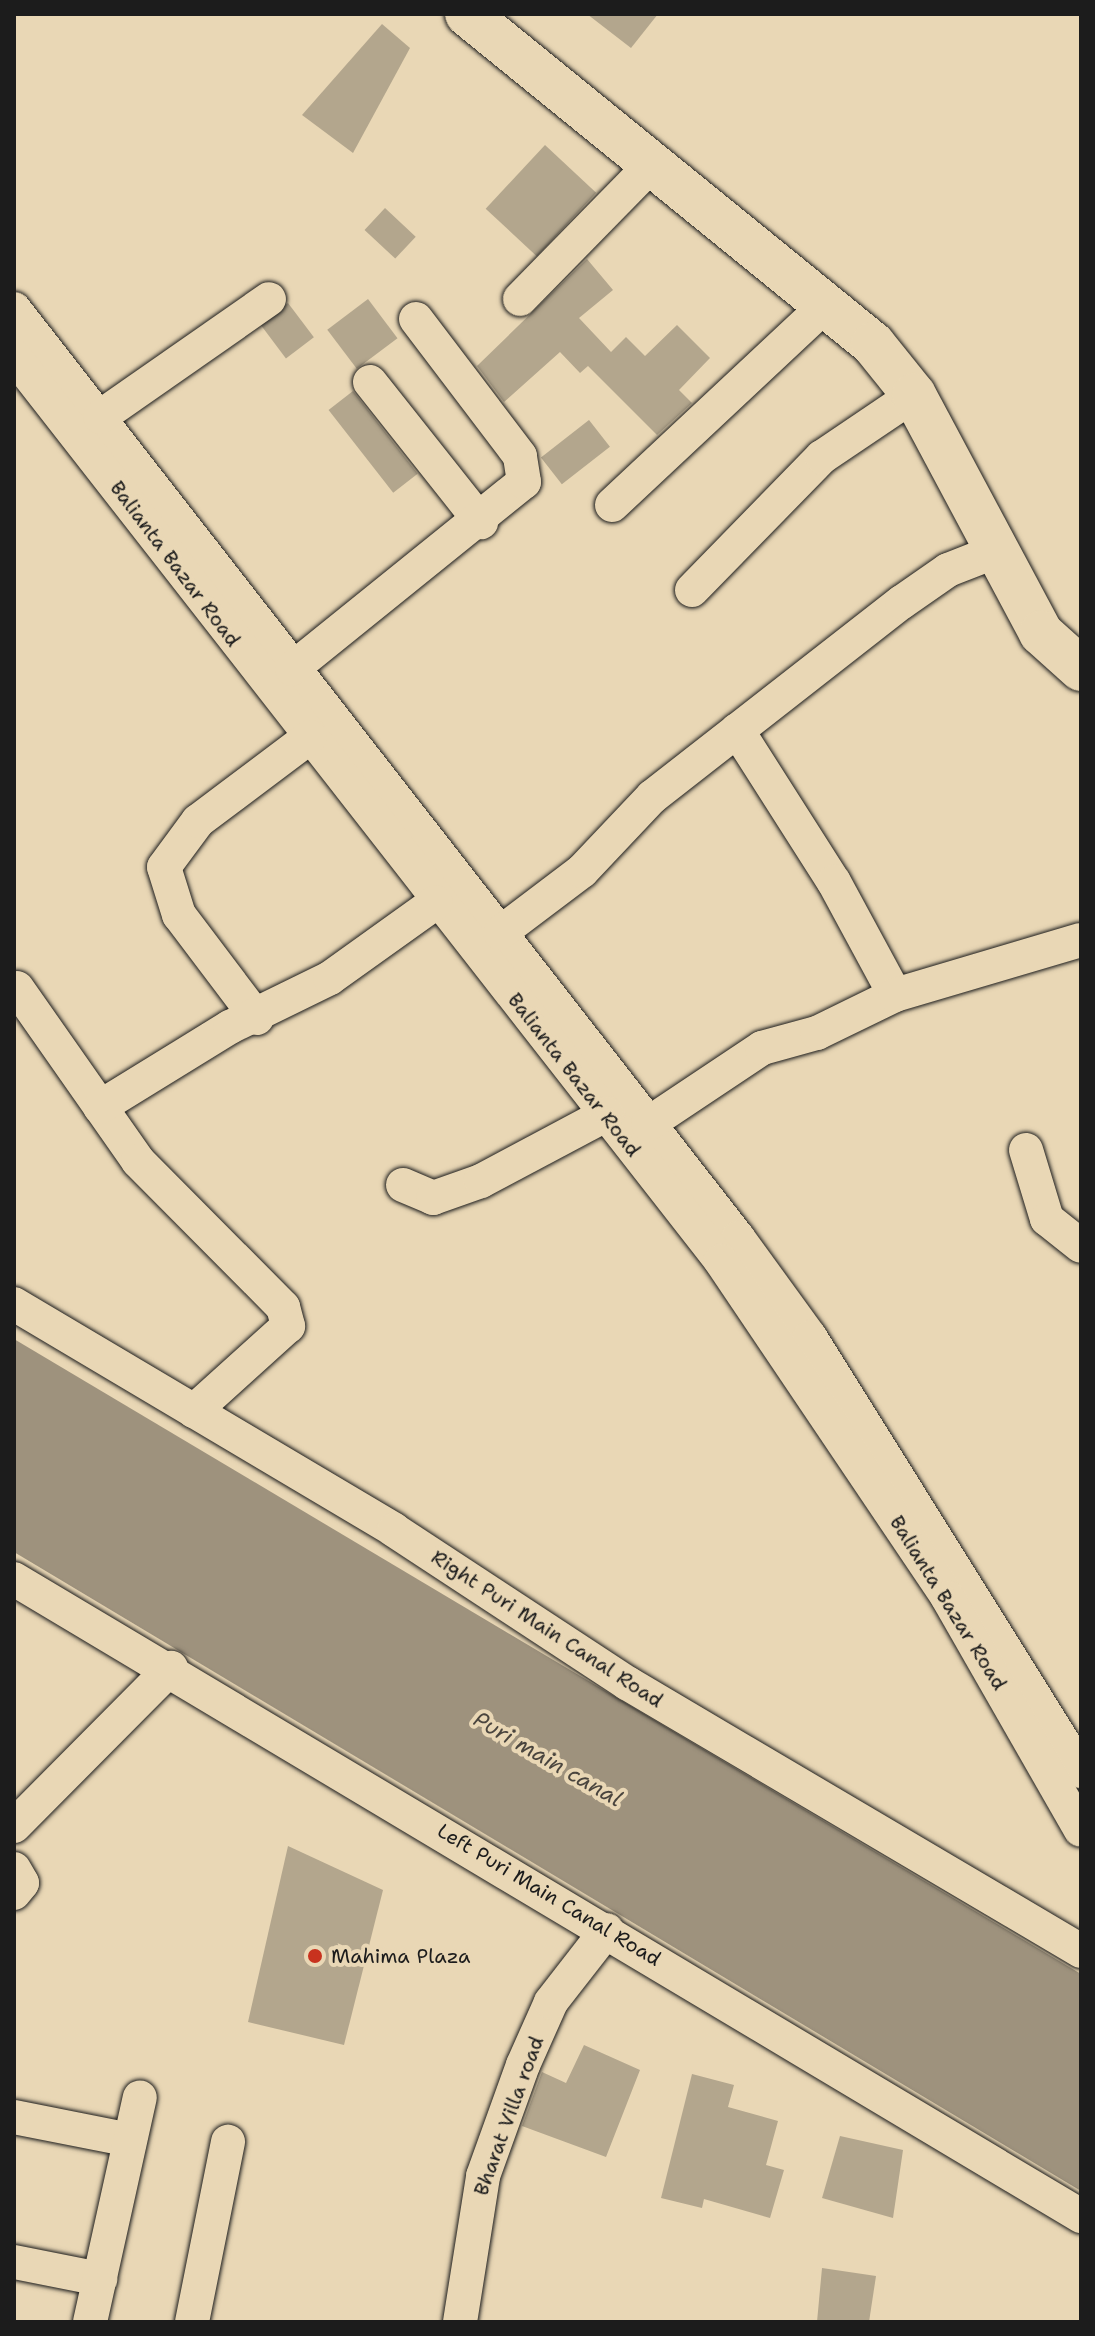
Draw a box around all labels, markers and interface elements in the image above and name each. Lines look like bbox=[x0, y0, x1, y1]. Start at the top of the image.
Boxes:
street label: Balianta Bazar Road bbox=[105, 476, 245, 652]
street label: Balianta Bazar Road bbox=[503, 988, 645, 1162]
street label: Balianta Bazar Road bbox=[885, 1511, 1011, 1695]
street label: Right Puri Main Canal Road bbox=[427, 1545, 667, 1713]
water label: Puri main canal bbox=[469, 1706, 627, 1812]
street label: Left Puri Main Canal Road bbox=[433, 1819, 665, 1971]
place label: Mahima Plaza bbox=[331, 1944, 470, 1968]
marker: Mahima Plaza bbox=[306, 1947, 324, 1965]
street label: Bharat Villa road bbox=[469, 2033, 549, 2199]

